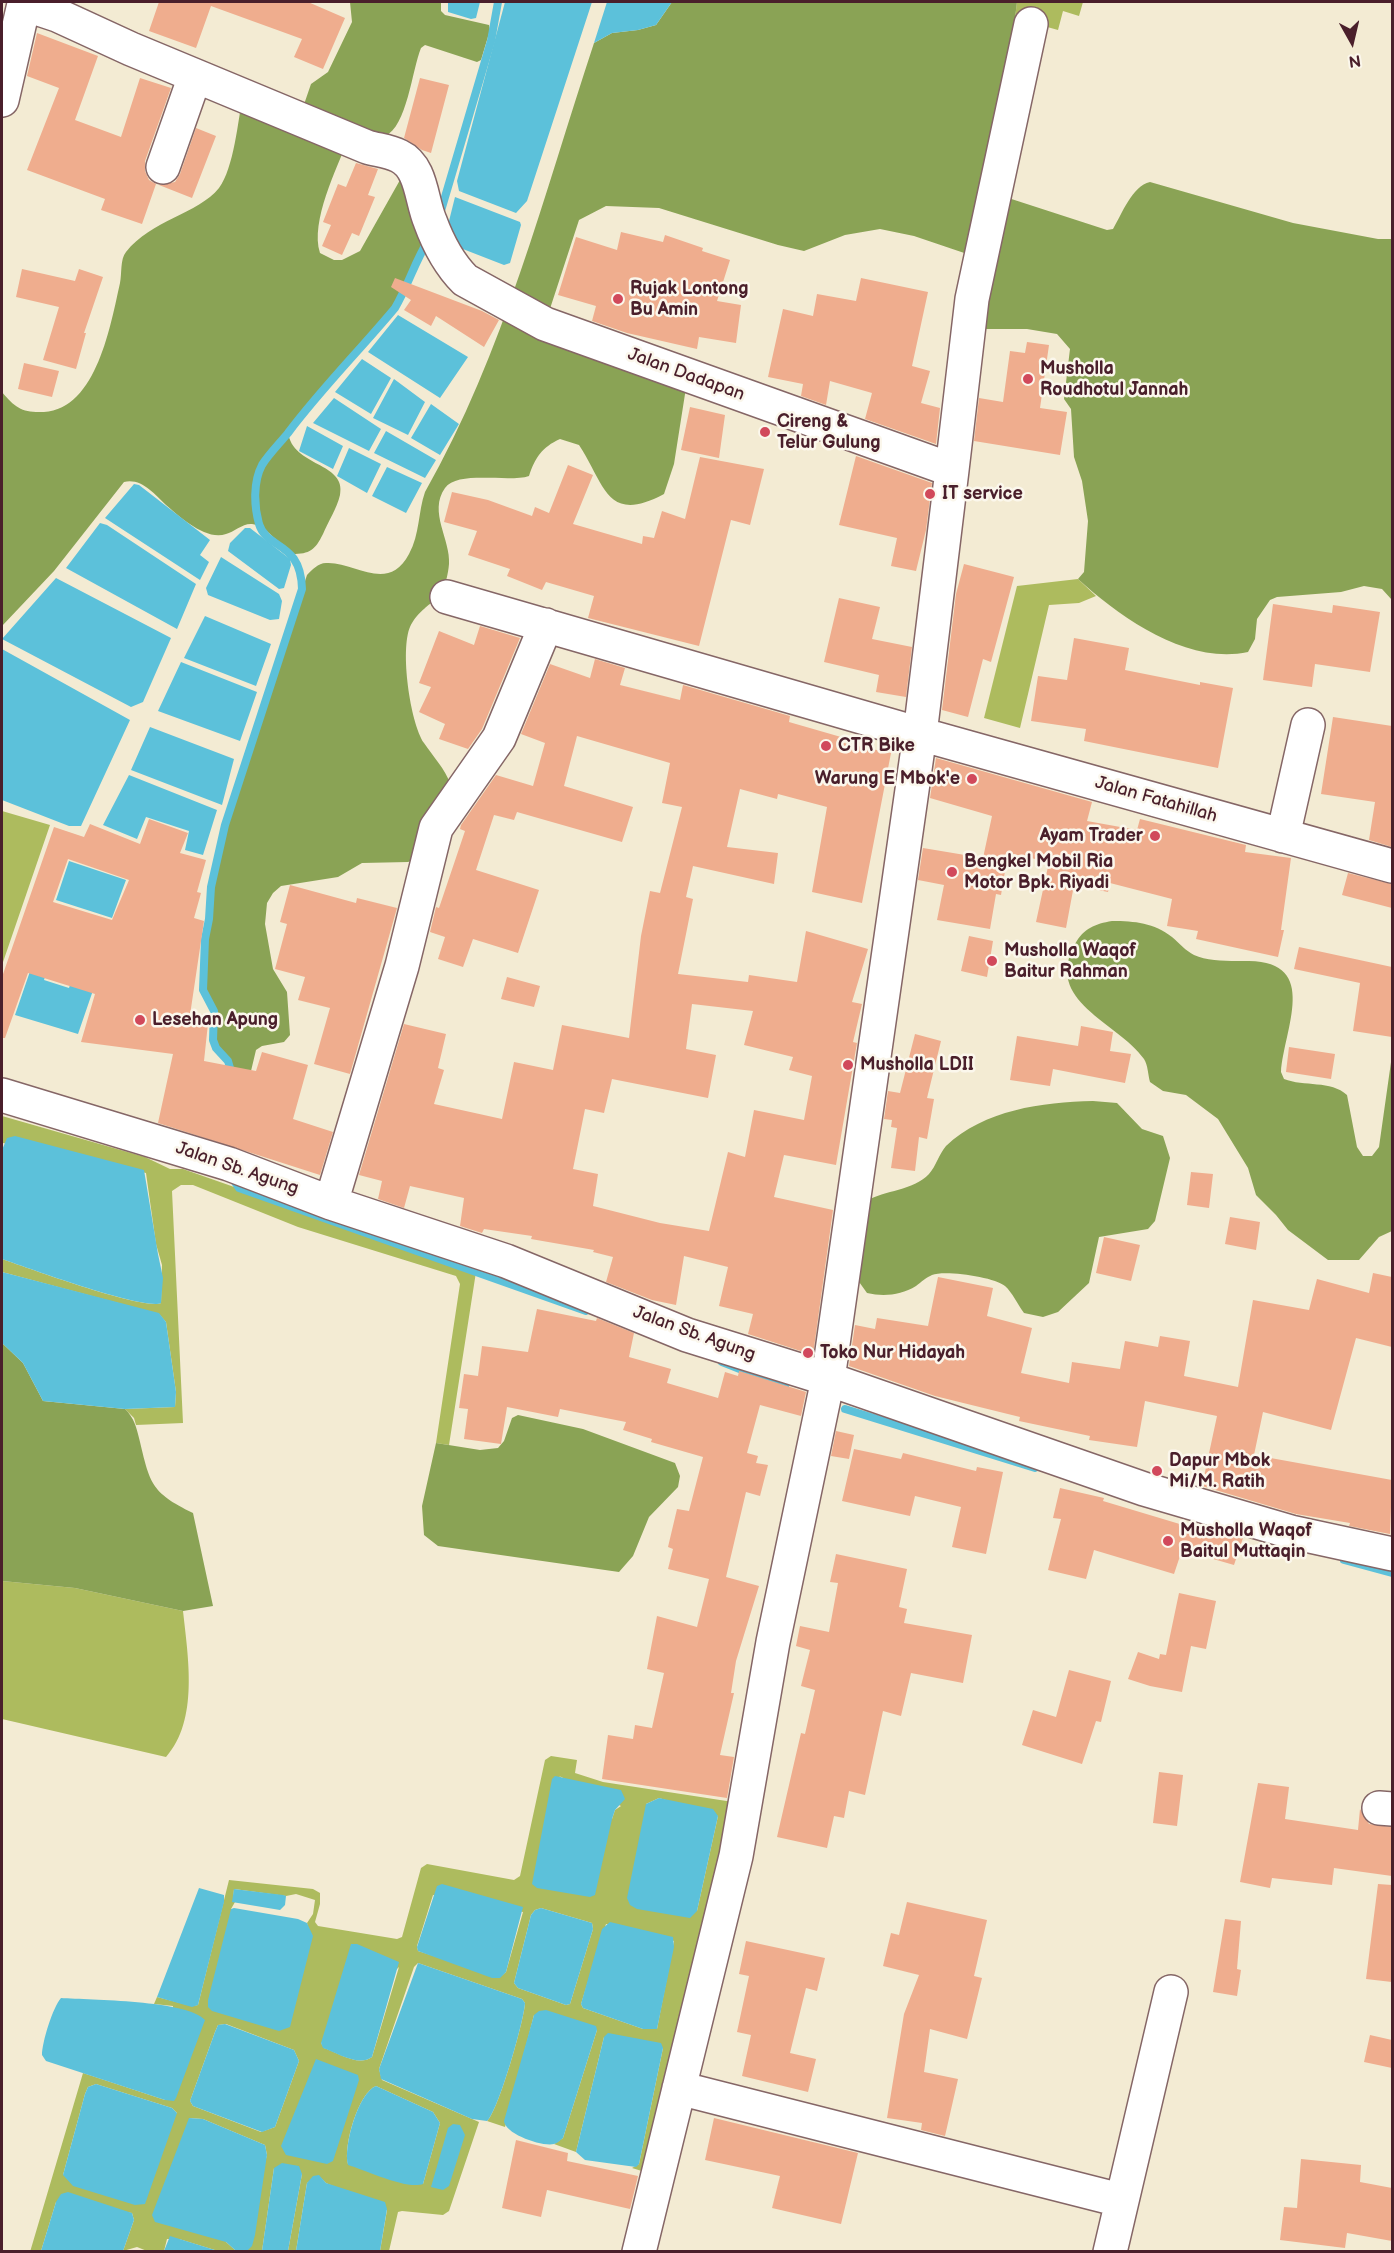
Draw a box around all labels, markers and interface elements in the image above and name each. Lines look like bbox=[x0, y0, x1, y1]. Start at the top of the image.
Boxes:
north arrow bbox=[1322, 12, 1382, 72]
text: N bbox=[1347, 50, 1362, 71]
place label: Rujak Lontong Bu Amin bbox=[630, 278, 748, 320]
marker: Rujak Lontong Bu Amin bbox=[611, 292, 625, 306]
street label: Jalan Dadapan bbox=[625, 344, 747, 406]
place label: Musholla Roudhotul Jannah bbox=[1040, 358, 1188, 400]
marker: Musholla Roudhotul Jannah bbox=[1021, 372, 1035, 386]
place label: Cireng & Telur Gulung bbox=[777, 411, 880, 454]
marker: Cireng & Telur Gulung bbox=[758, 425, 772, 439]
place label: IT service bbox=[942, 483, 1023, 505]
marker: IT service bbox=[923, 487, 937, 501]
place label: CTR Bike bbox=[838, 735, 915, 757]
marker: CTR Bike bbox=[819, 739, 833, 753]
place label: Warung E Mbok'e bbox=[815, 768, 960, 790]
marker: Warung E Mbok'e bbox=[965, 772, 979, 786]
street label: Jalan Fatahillah bbox=[1092, 772, 1220, 828]
place label: Ayam Trader bbox=[1040, 825, 1143, 847]
marker: Ayam Trader bbox=[1148, 829, 1162, 843]
place label: Bengkel Mobil Ria Motor Bpk. Riyadi bbox=[964, 851, 1113, 894]
marker: Bengkel Mobil Ria Motor Bpk. Riyadi bbox=[945, 865, 959, 879]
place label: Musholla Waqof Baitur Rahman bbox=[1004, 940, 1136, 982]
marker: Musholla Waqof Baitur Rahman bbox=[985, 954, 999, 968]
place label: Lesehan Apung bbox=[152, 1009, 278, 1031]
marker: Lesehan Apung bbox=[133, 1013, 147, 1027]
place label: Musholla LDII bbox=[860, 1054, 974, 1076]
marker: Musholla LDII bbox=[841, 1058, 855, 1072]
street label: Jalan Sb. Agung bbox=[173, 1138, 301, 1200]
street label: Jalan Sb. Agung bbox=[630, 1302, 758, 1366]
place label: Toko Nur Hidayah bbox=[820, 1342, 965, 1364]
marker: Toko Nur Hidayah bbox=[801, 1346, 815, 1360]
place label: Dapur Mbok Mi/M. Ratih bbox=[1169, 1450, 1270, 1492]
marker: Dapur Mbok Mi/M. Ratih bbox=[1150, 1464, 1164, 1478]
place label: Musholla Waqof Baitul Muttaqin bbox=[1180, 1520, 1312, 1562]
marker: Musholla Waqof Baitul Muttaqin bbox=[1161, 1534, 1175, 1548]

